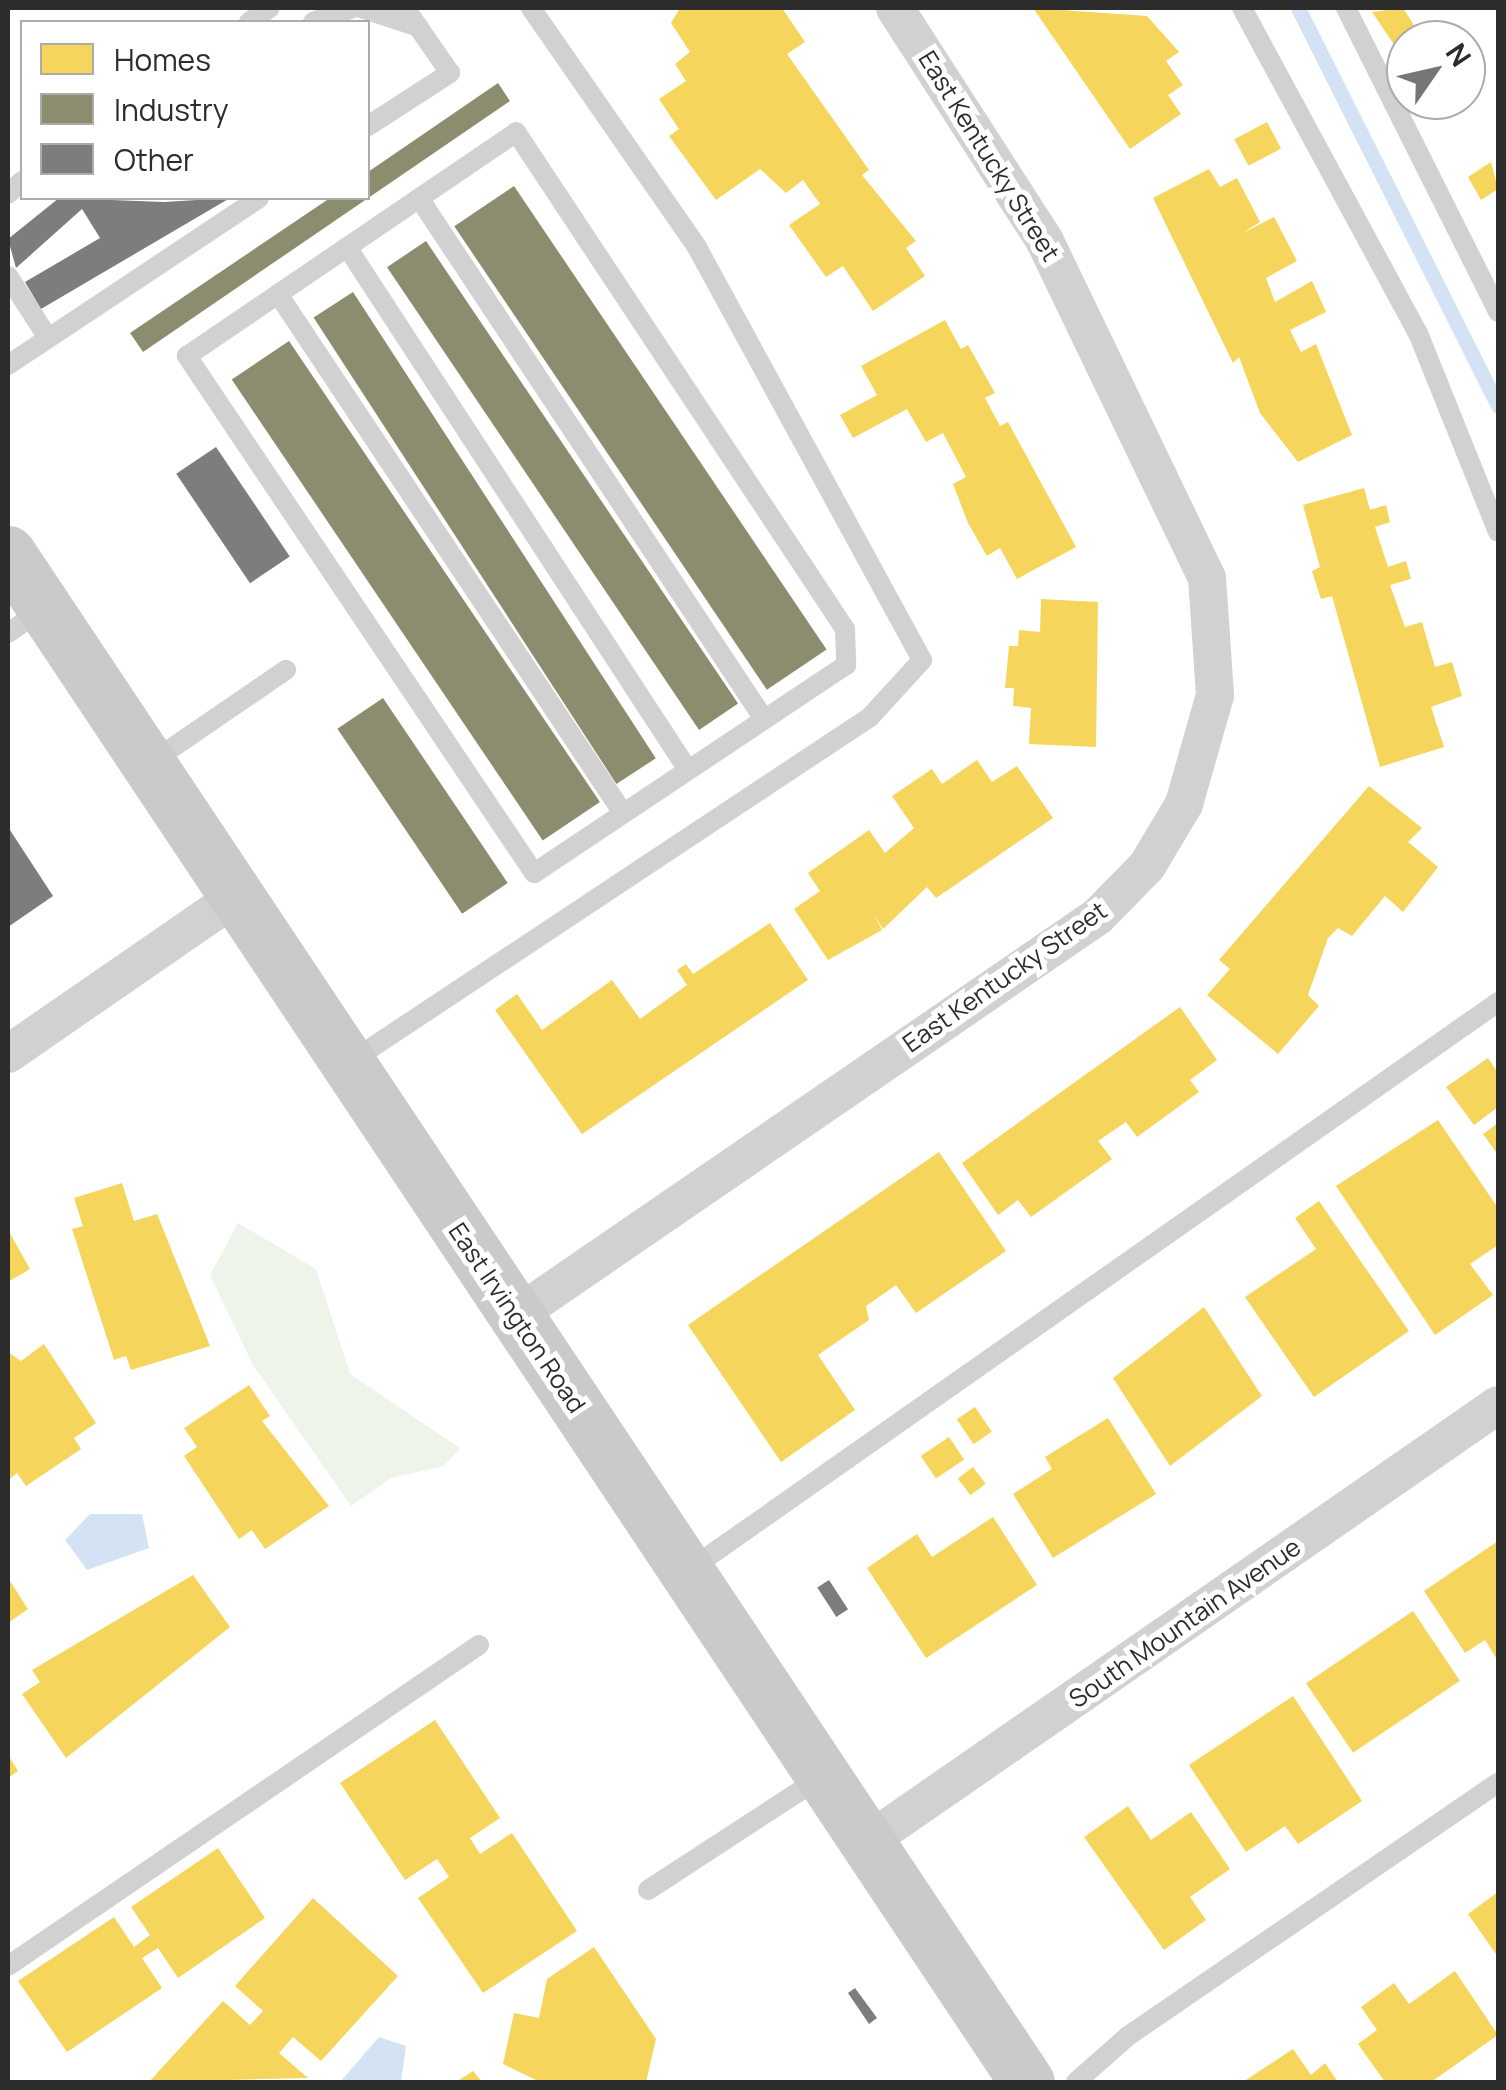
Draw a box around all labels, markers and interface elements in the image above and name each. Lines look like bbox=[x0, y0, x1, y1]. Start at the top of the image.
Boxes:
legend bbox=[20, 20, 370, 200]
north arrow bbox=[1386, 20, 1486, 120]
text: N bbox=[1438, 35, 1481, 73]
text: Homes bbox=[114, 39, 211, 80]
street label: East Kentucky Street bbox=[912, 45, 1066, 267]
text: Industry bbox=[114, 89, 229, 130]
text: Other bbox=[114, 139, 194, 180]
street label: East Kentucky Street bbox=[897, 895, 1113, 1059]
street label: East Irvington Road bbox=[442, 1217, 592, 1419]
street label: South Mountain Avenue bbox=[1064, 1532, 1306, 1714]

